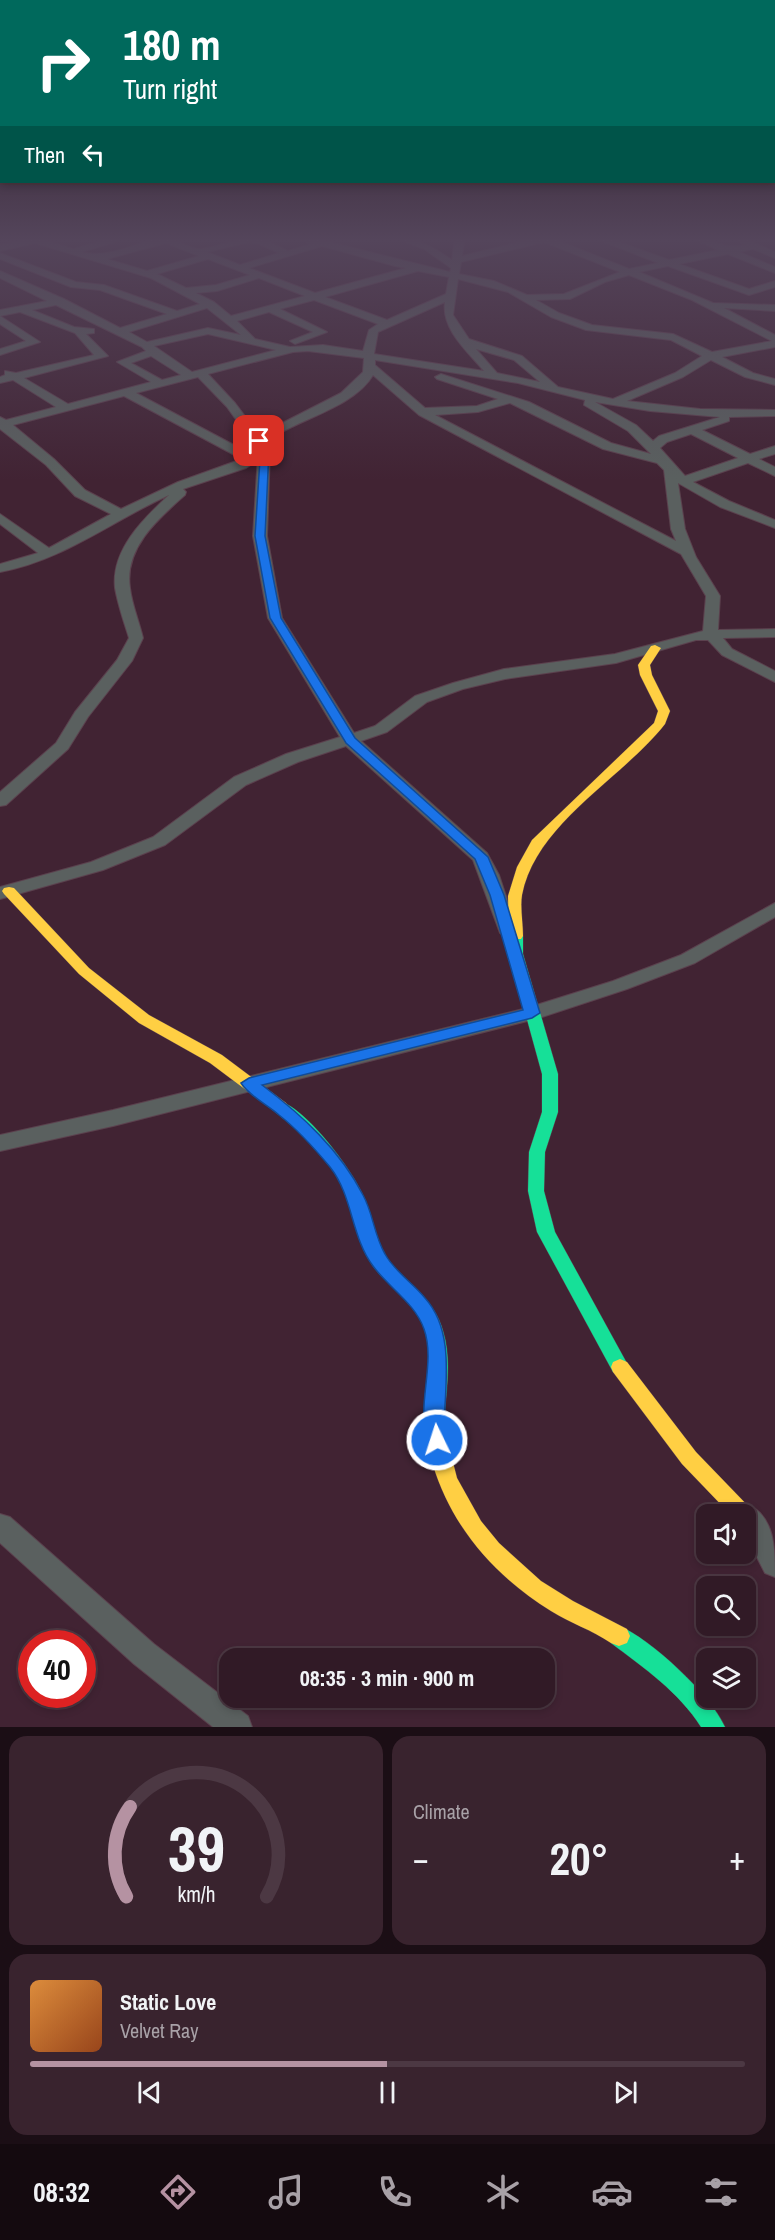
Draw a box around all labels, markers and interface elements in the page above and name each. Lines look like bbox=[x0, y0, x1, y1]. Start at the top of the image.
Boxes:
text: 180 m bbox=[123, 17, 221, 73]
icon: right bbox=[24, 24, 102, 102]
text: Turn right bbox=[123, 71, 217, 107]
icon: left bbox=[77, 138, 110, 171]
text: Then bbox=[24, 140, 65, 170]
pin bbox=[233, 415, 284, 466]
icon: arrive bbox=[242, 424, 275, 457]
position arrow bbox=[405, 1408, 469, 1472]
map controls bbox=[696, 1504, 756, 1708]
button: sound bbox=[696, 1504, 756, 1564]
button: search bbox=[696, 1576, 756, 1636]
speed limit sign: 40 bbox=[18, 1630, 96, 1708]
button: layers bbox=[696, 1648, 756, 1708]
text: 08:35 · 3 min · 900 m bbox=[300, 1663, 474, 1693]
text: Climate bbox=[413, 1798, 470, 1825]
text: 39 bbox=[168, 1806, 224, 1890]
text: 20° bbox=[549, 1828, 609, 1889]
text: − bbox=[413, 1836, 429, 1880]
text: + bbox=[729, 1836, 745, 1880]
text: km/h bbox=[177, 1881, 215, 1910]
text: Static Love bbox=[120, 1987, 216, 2017]
text: Velvet Ray bbox=[120, 2017, 198, 2044]
icon: previous bbox=[133, 2076, 166, 2109]
icon: pause bbox=[371, 2076, 404, 2109]
icon: next bbox=[609, 2076, 642, 2109]
icon: directions bbox=[157, 2171, 199, 2213]
icon: music bbox=[265, 2171, 307, 2213]
icon: phone bbox=[374, 2171, 416, 2213]
icon: climate bbox=[482, 2171, 524, 2213]
icon: car bbox=[591, 2171, 633, 2213]
icon: filters bbox=[700, 2171, 742, 2213]
text: 08:32 bbox=[33, 2174, 90, 2210]

